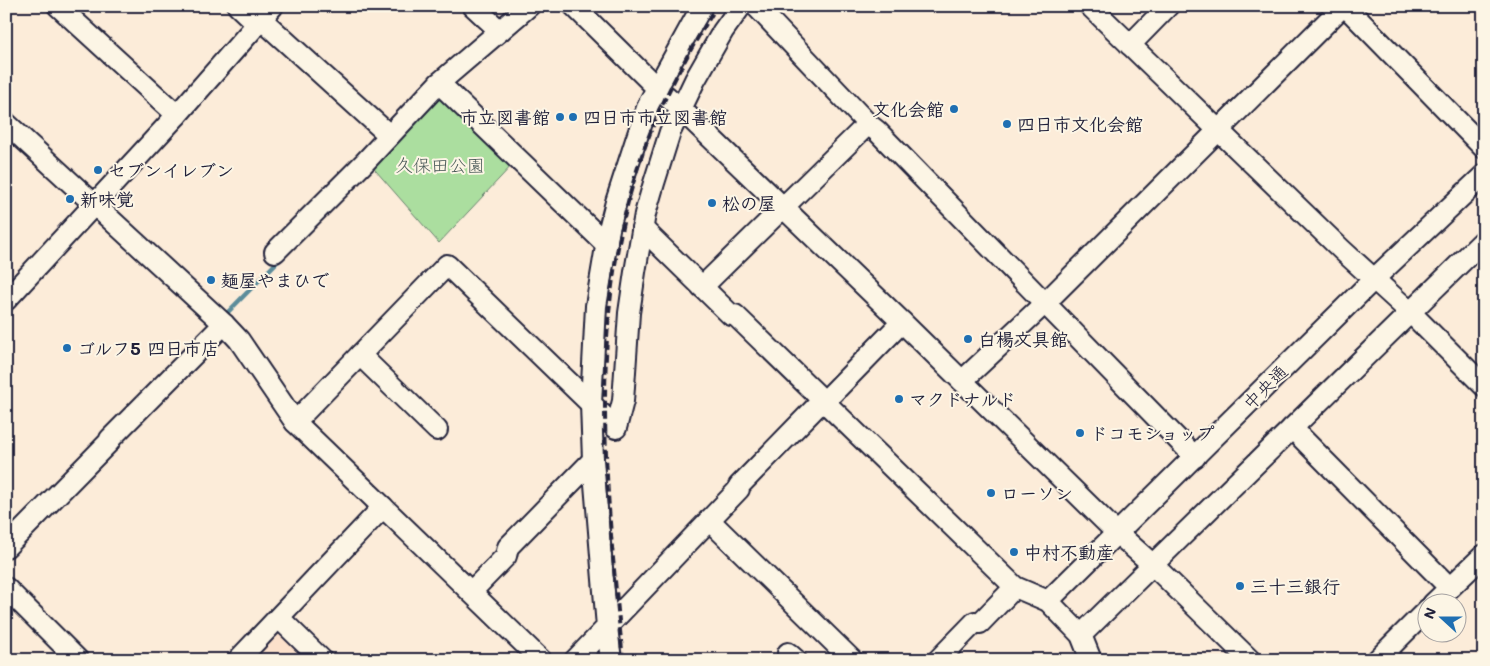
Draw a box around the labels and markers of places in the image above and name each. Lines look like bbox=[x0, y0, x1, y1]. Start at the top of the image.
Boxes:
place label: 文化会館 bbox=[872, 97, 944, 121]
marker: 文化会館 bbox=[948, 103, 960, 115]
place label: 市立図書館 bbox=[460, 105, 550, 129]
place label: 四日市市立図書館 bbox=[583, 105, 727, 129]
marker: 市立図書館 bbox=[554, 111, 566, 123]
marker: 四日市市立図書館 bbox=[567, 111, 579, 123]
place label: 四日市文化会館 bbox=[1017, 112, 1143, 136]
marker: 四日市文化会館 bbox=[1001, 118, 1013, 130]
place label: セブンイレブン bbox=[108, 158, 234, 182]
marker: セブンイレブン bbox=[92, 164, 104, 176]
place label: 新味覚 bbox=[80, 187, 134, 211]
place label: 松の屋 bbox=[722, 191, 776, 215]
marker: 新味覚 bbox=[64, 193, 76, 205]
marker: 松の屋 bbox=[706, 197, 718, 209]
place label: 麺屋やまひで bbox=[221, 268, 329, 292]
marker: 麺屋やまひで bbox=[205, 274, 217, 286]
place label: 白楊文具館 bbox=[978, 327, 1068, 351]
marker: 白楊文具館 bbox=[962, 333, 974, 345]
place label: ゴルフ5 四日市店 bbox=[77, 336, 219, 360]
marker: ゴルフ5 四日市店 bbox=[61, 342, 73, 354]
place label: マクドナルド bbox=[909, 387, 1016, 411]
marker: マクドナルド bbox=[893, 393, 905, 405]
place label: ドコモショップ bbox=[1090, 421, 1215, 445]
marker: ドコモショップ bbox=[1074, 427, 1086, 439]
place label: ローソン bbox=[1001, 481, 1073, 505]
marker: ローソン bbox=[985, 487, 997, 499]
place label: 中村不動産 bbox=[1024, 540, 1114, 564]
marker: 中村不動産 bbox=[1008, 546, 1020, 558]
place label: 三十三銀行 bbox=[1250, 574, 1340, 598]
marker: 三十三銀行 bbox=[1234, 580, 1246, 592]

